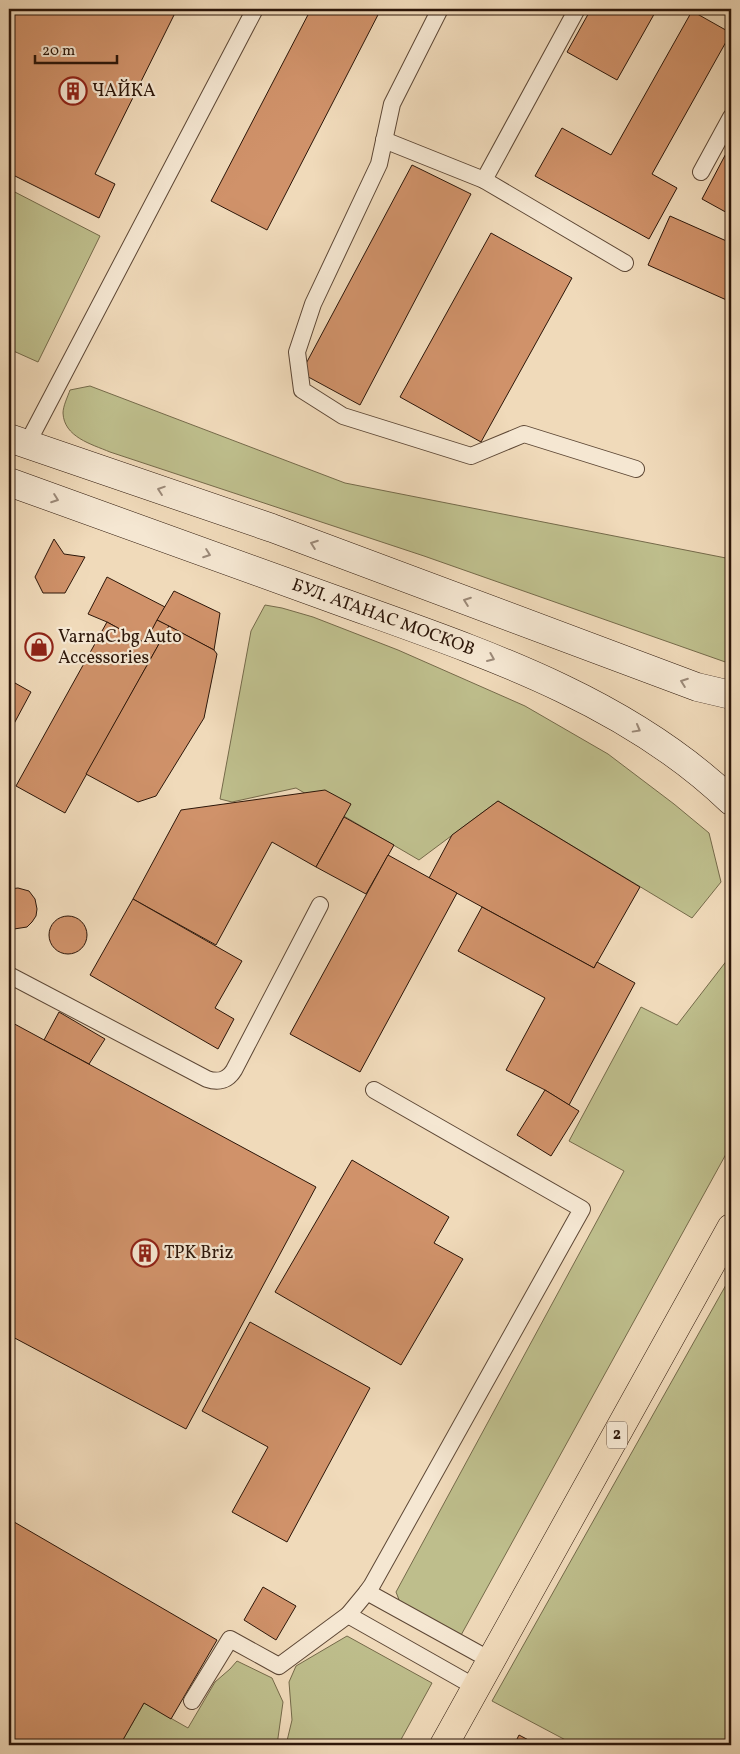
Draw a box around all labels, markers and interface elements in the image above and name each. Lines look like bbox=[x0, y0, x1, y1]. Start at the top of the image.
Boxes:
scale bar bbox=[35, 32, 118, 64]
text: 20 m bbox=[42, 41, 75, 62]
building icon: ЧАЙКА bbox=[58, 76, 88, 106]
place label: ЧАЙКА bbox=[92, 79, 156, 104]
one-way arrow bbox=[157, 486, 166, 496]
one-way arrow bbox=[50, 493, 58, 503]
one-way arrow bbox=[310, 540, 319, 550]
one-way arrow bbox=[203, 548, 211, 558]
street label: БУЛ. АТАНАС МОСКОВ bbox=[288, 573, 479, 662]
one-way arrow bbox=[463, 597, 471, 607]
place label: VarnaC.bg Auto Accessories bbox=[58, 625, 182, 671]
shop icon: VarnaC.bg Auto Accessories bbox=[24, 632, 54, 662]
one-way arrow bbox=[486, 652, 495, 663]
one-way arrow bbox=[681, 678, 689, 688]
one-way arrow bbox=[632, 723, 641, 733]
building icon: TPK Briz bbox=[130, 1238, 160, 1268]
place label: TPK Briz bbox=[164, 1241, 234, 1266]
road number: 2 bbox=[607, 1422, 627, 1448]

